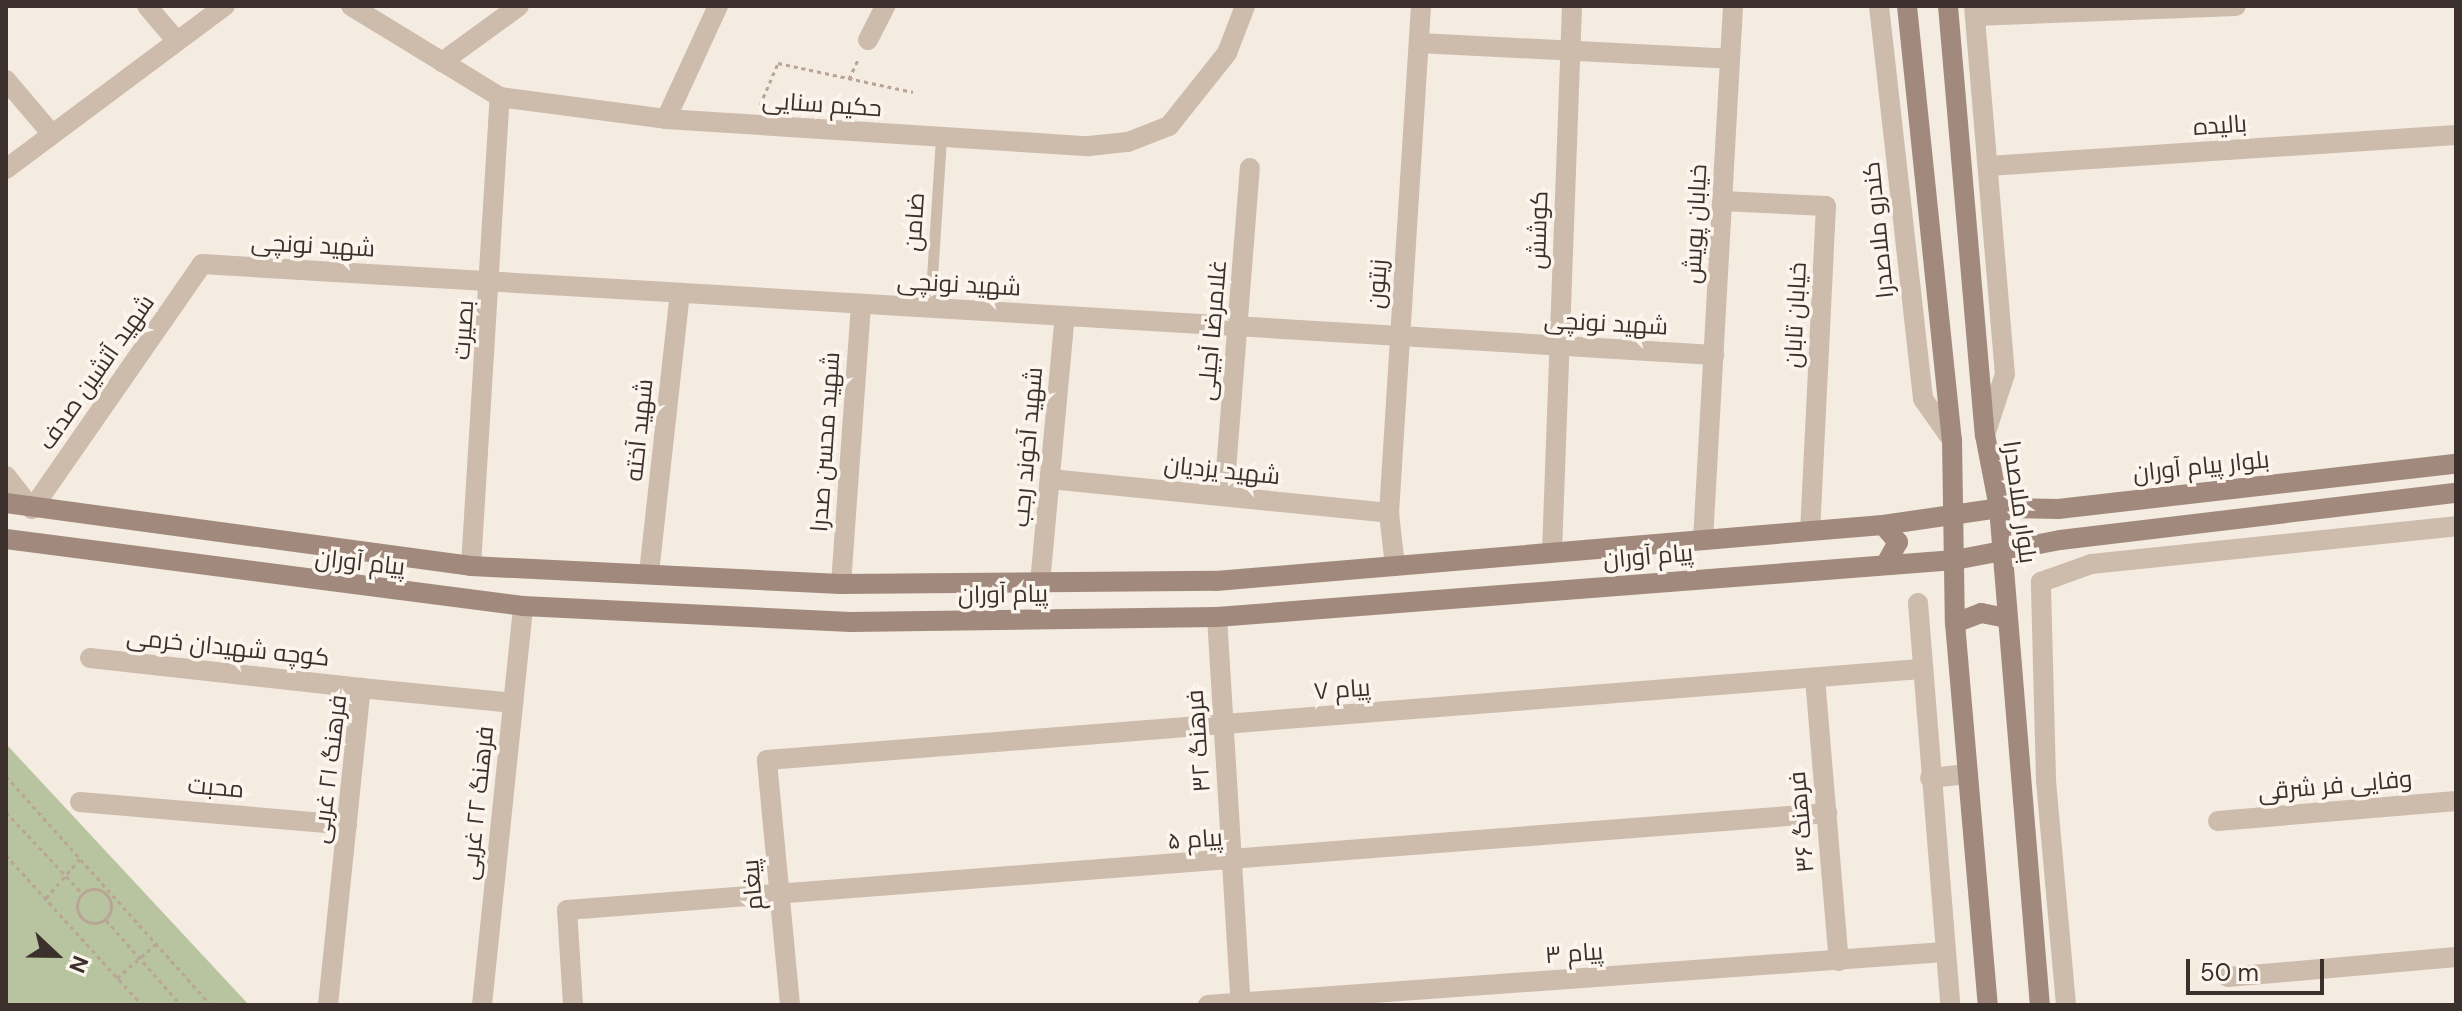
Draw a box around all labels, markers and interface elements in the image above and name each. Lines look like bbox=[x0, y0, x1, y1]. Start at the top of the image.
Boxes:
street label: حکیم سنایی bbox=[761, 85, 883, 123]
street label: بالیده bbox=[2192, 109, 2248, 141]
street label: کندرو ملاصدرا bbox=[1856, 160, 1900, 300]
street label: خیابان پویش bbox=[1677, 163, 1713, 285]
street label: کوشش bbox=[1522, 190, 1554, 270]
street label: ضامن bbox=[898, 192, 930, 252]
street label: شهید نونچی bbox=[250, 227, 376, 263]
street label: غلامرضا آجیلی bbox=[1191, 258, 1233, 402]
street label: زیتون bbox=[1361, 258, 1393, 310]
street label: خیابان تابان bbox=[1778, 261, 1812, 369]
street label: شهید نونچی bbox=[896, 266, 1022, 302]
street label: شهید آتشین صدف bbox=[32, 289, 160, 455]
street label: بصیرت bbox=[447, 299, 479, 361]
street label: شهید نونچی bbox=[1543, 305, 1669, 341]
street label: شهید محسن صدرا bbox=[804, 351, 846, 533]
street label: شهید آخوند رجب bbox=[1006, 366, 1048, 528]
street label: شهید آخته bbox=[619, 377, 659, 483]
street label: بلوار ملاصدرا bbox=[1997, 439, 2043, 565]
street label: بلوار پیام آوران bbox=[2131, 445, 2271, 487]
street label: شهید یزدیان bbox=[1162, 450, 1282, 490]
street label: پیام آوران bbox=[1602, 538, 1694, 574]
street label: پیام آوران bbox=[314, 543, 406, 581]
street label: پیام آوران bbox=[958, 579, 1048, 609]
street label: کوچه شهیدان خرمی bbox=[125, 622, 331, 672]
street label: پیام ۷ bbox=[1313, 673, 1371, 705]
street label: فرهنگ ۳۲ bbox=[1180, 689, 1216, 793]
street label: فرهنگ ۲۱ غربی bbox=[306, 693, 352, 845]
street label: فرهنگ ۲۲ غربی bbox=[455, 725, 499, 881]
street label: وفایی فر شرقی bbox=[2257, 764, 2413, 806]
street label: محبت bbox=[187, 770, 245, 804]
street label: فرهنگ ۳۶ bbox=[1782, 770, 1820, 874]
street label: پیام ۵ bbox=[1167, 823, 1223, 855]
street label: پیغام bbox=[735, 858, 769, 912]
north arrow bbox=[16, 915, 96, 995]
street label: پیام ۳ bbox=[1544, 937, 1604, 969]
scale bar bbox=[2190, 943, 2328, 993]
text: N bbox=[62, 951, 95, 977]
text: 50 m bbox=[2200, 957, 2259, 988]

